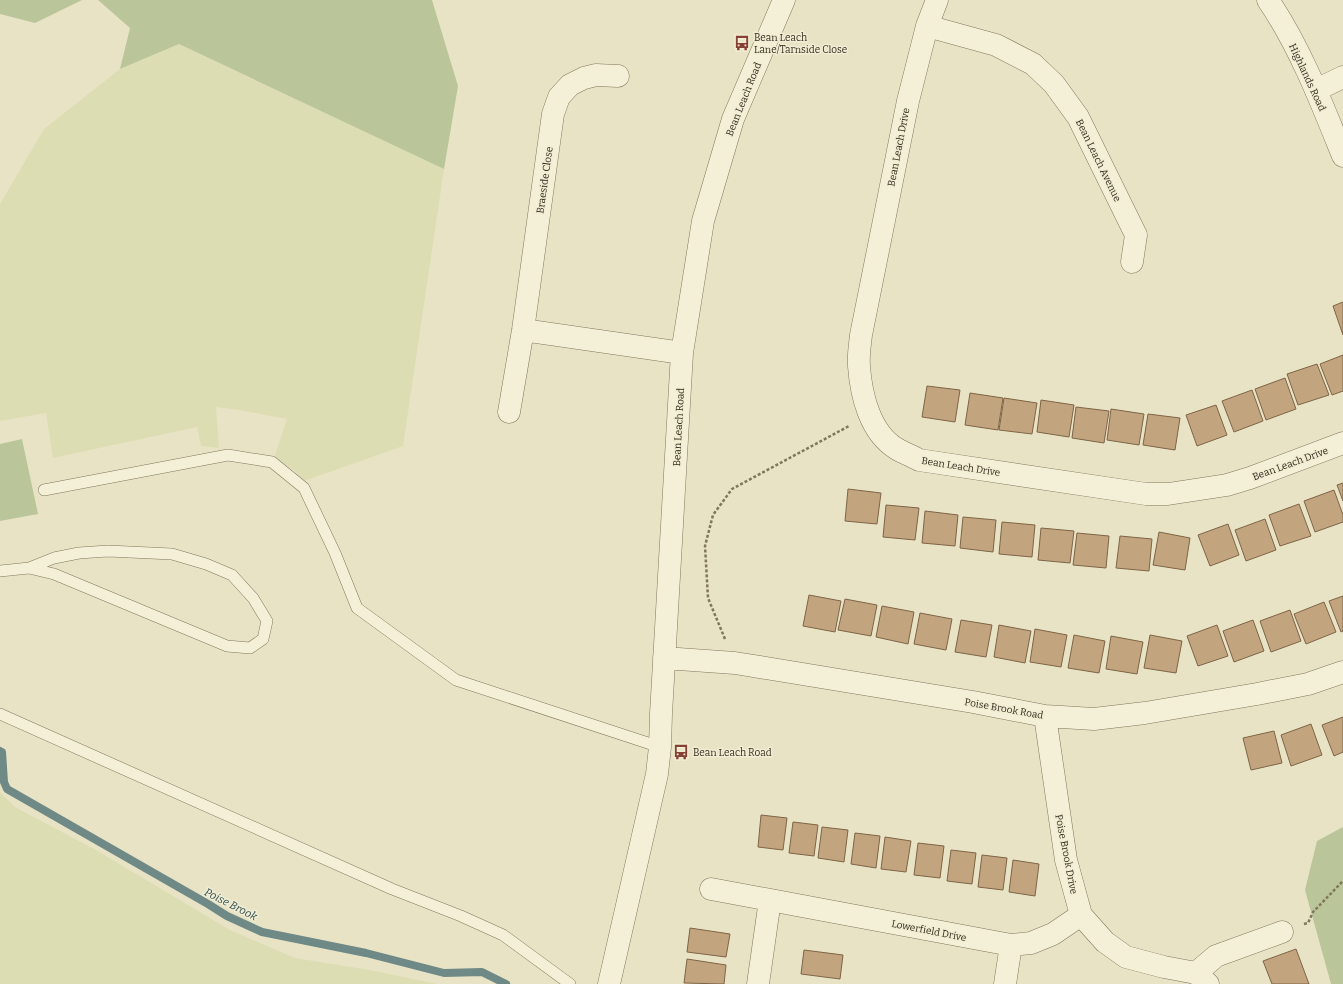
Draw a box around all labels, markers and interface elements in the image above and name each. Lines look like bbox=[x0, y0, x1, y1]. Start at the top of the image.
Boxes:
place label: Bean Leach Lane/Tarnside Close bbox=[754, 32, 847, 56]
bus stop icon: Bean Leach Lane/Tarnside Close bbox=[733, 34, 751, 52]
street label: Highlands Road bbox=[1286, 42, 1328, 113]
street label: Bean Leach Road bbox=[724, 61, 764, 138]
street label: Bean Leach Drive bbox=[885, 107, 912, 187]
street label: Bean Leach Avenue bbox=[1073, 117, 1123, 204]
street label: Braeside Close bbox=[534, 146, 556, 214]
street label: Bean Leach Road bbox=[671, 387, 687, 467]
street label: Bean Leach Drive bbox=[1251, 445, 1330, 483]
street label: Bean Leach Drive bbox=[921, 455, 1001, 479]
street label: Poise Brook Road bbox=[963, 696, 1044, 722]
bus stop icon: Bean Leach Road bbox=[672, 743, 690, 761]
place label: Bean Leach Road bbox=[693, 747, 772, 759]
street label: Poise Brook Drive bbox=[1052, 813, 1080, 895]
water label: Poise Brook bbox=[202, 886, 260, 924]
street label: Lowerfield Drive bbox=[890, 918, 967, 944]

